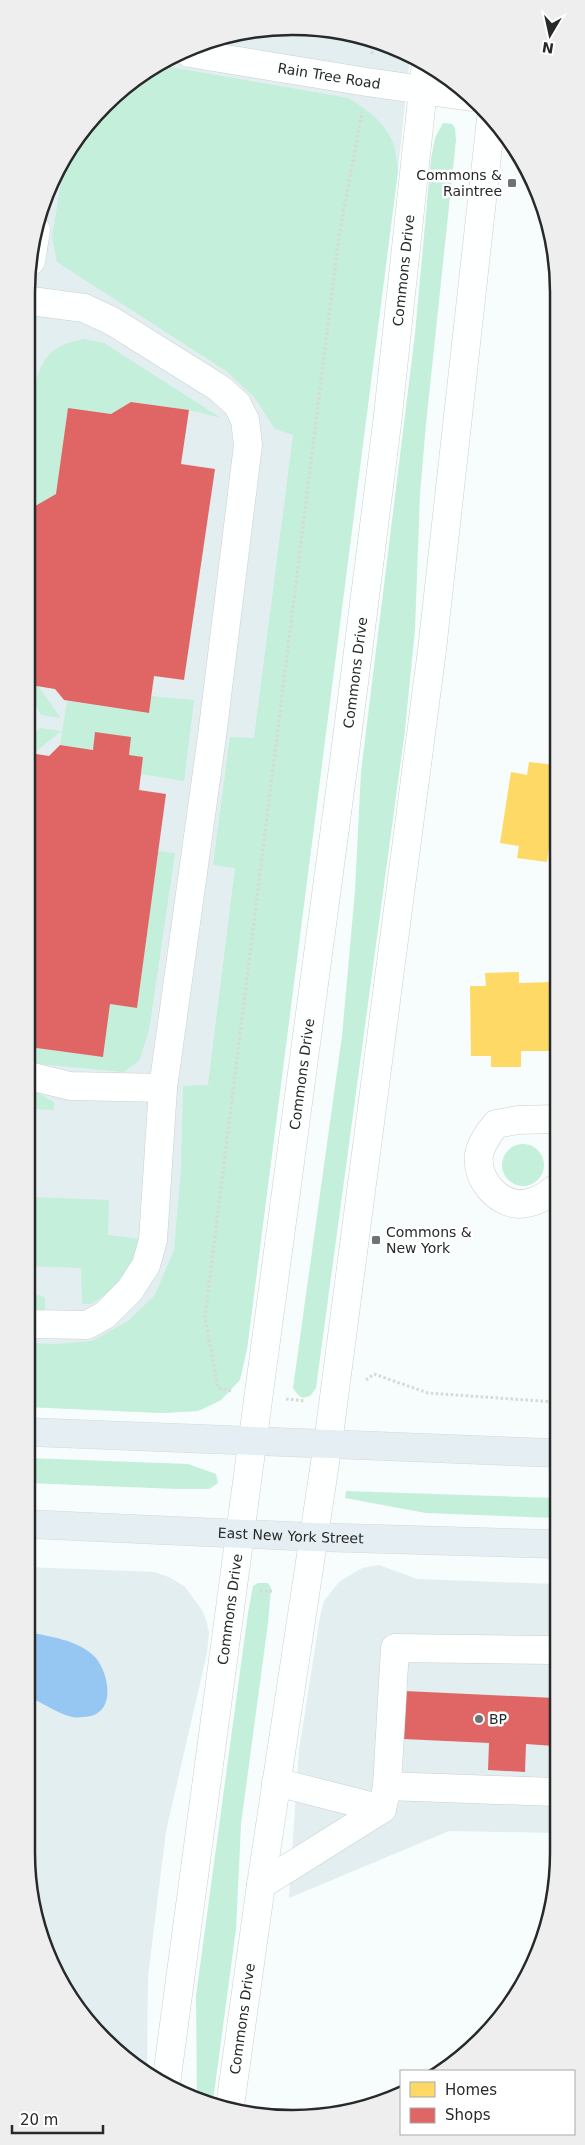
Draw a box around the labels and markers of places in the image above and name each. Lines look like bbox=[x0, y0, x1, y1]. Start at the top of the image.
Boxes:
place label: Commons & Raintree bbox=[416, 167, 502, 199]
marker: Commons & Raintree bbox=[506, 177, 518, 189]
place label: Commons & New York bbox=[386, 1224, 472, 1256]
marker: Commons & New York bbox=[370, 1234, 382, 1246]
place label: BP bbox=[489, 1711, 507, 1727]
marker: BP bbox=[473, 1713, 485, 1725]

